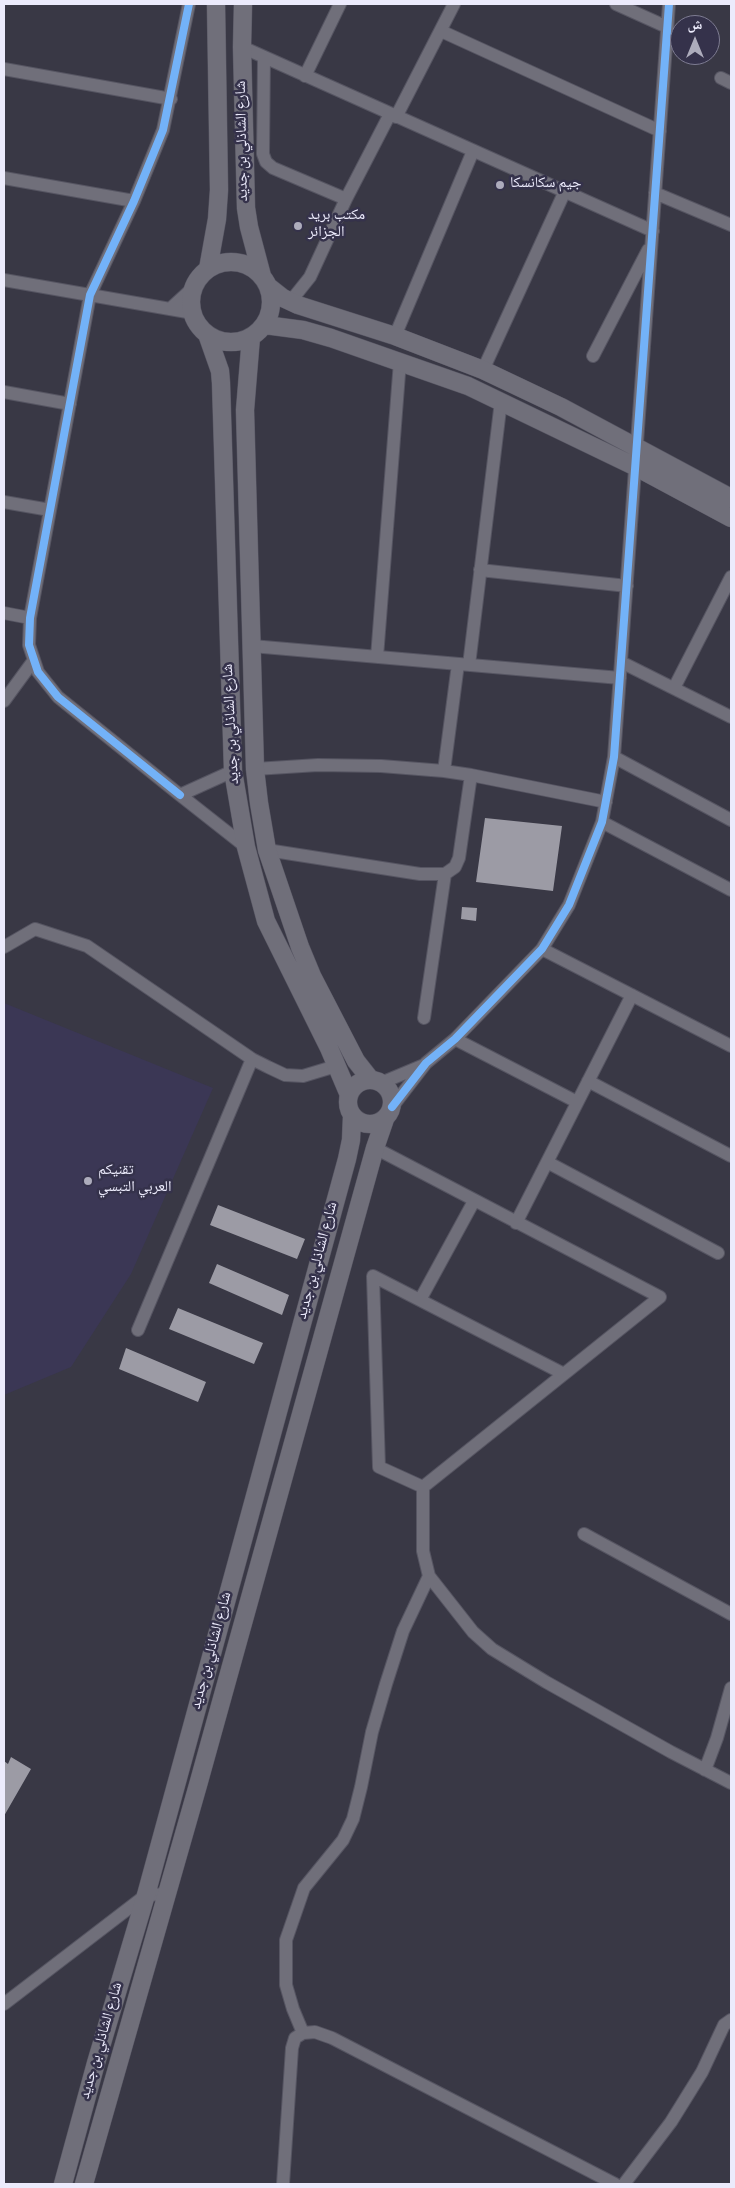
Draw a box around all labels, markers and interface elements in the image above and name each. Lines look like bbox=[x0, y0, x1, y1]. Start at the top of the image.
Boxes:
text: ش bbox=[688, 14, 702, 38]
north arrow bbox=[670, 15, 720, 65]
street label: شارع الشاذلي بن جديد bbox=[234, 81, 254, 201]
place label: جيم سكانسكا bbox=[510, 176, 581, 194]
marker: جيم سكانسكا bbox=[494, 179, 506, 191]
place label: مكتب بريد الجزائر bbox=[308, 208, 365, 243]
marker: مكتب بريد الجزائر bbox=[292, 220, 304, 232]
street label: شارع الشاذلي بن جديد bbox=[221, 663, 245, 785]
place label: تقنيكم العربي التبسي bbox=[98, 1163, 172, 1198]
marker: تقنيكم العربي التبسي bbox=[82, 1175, 94, 1187]
street label: شارع الشاذلي بن جديد bbox=[295, 1200, 343, 1322]
street label: شارع الشاذلي بن جديد bbox=[189, 1590, 237, 1712]
street label: شارع الشاذلي بن جديد bbox=[78, 1981, 128, 2101]

